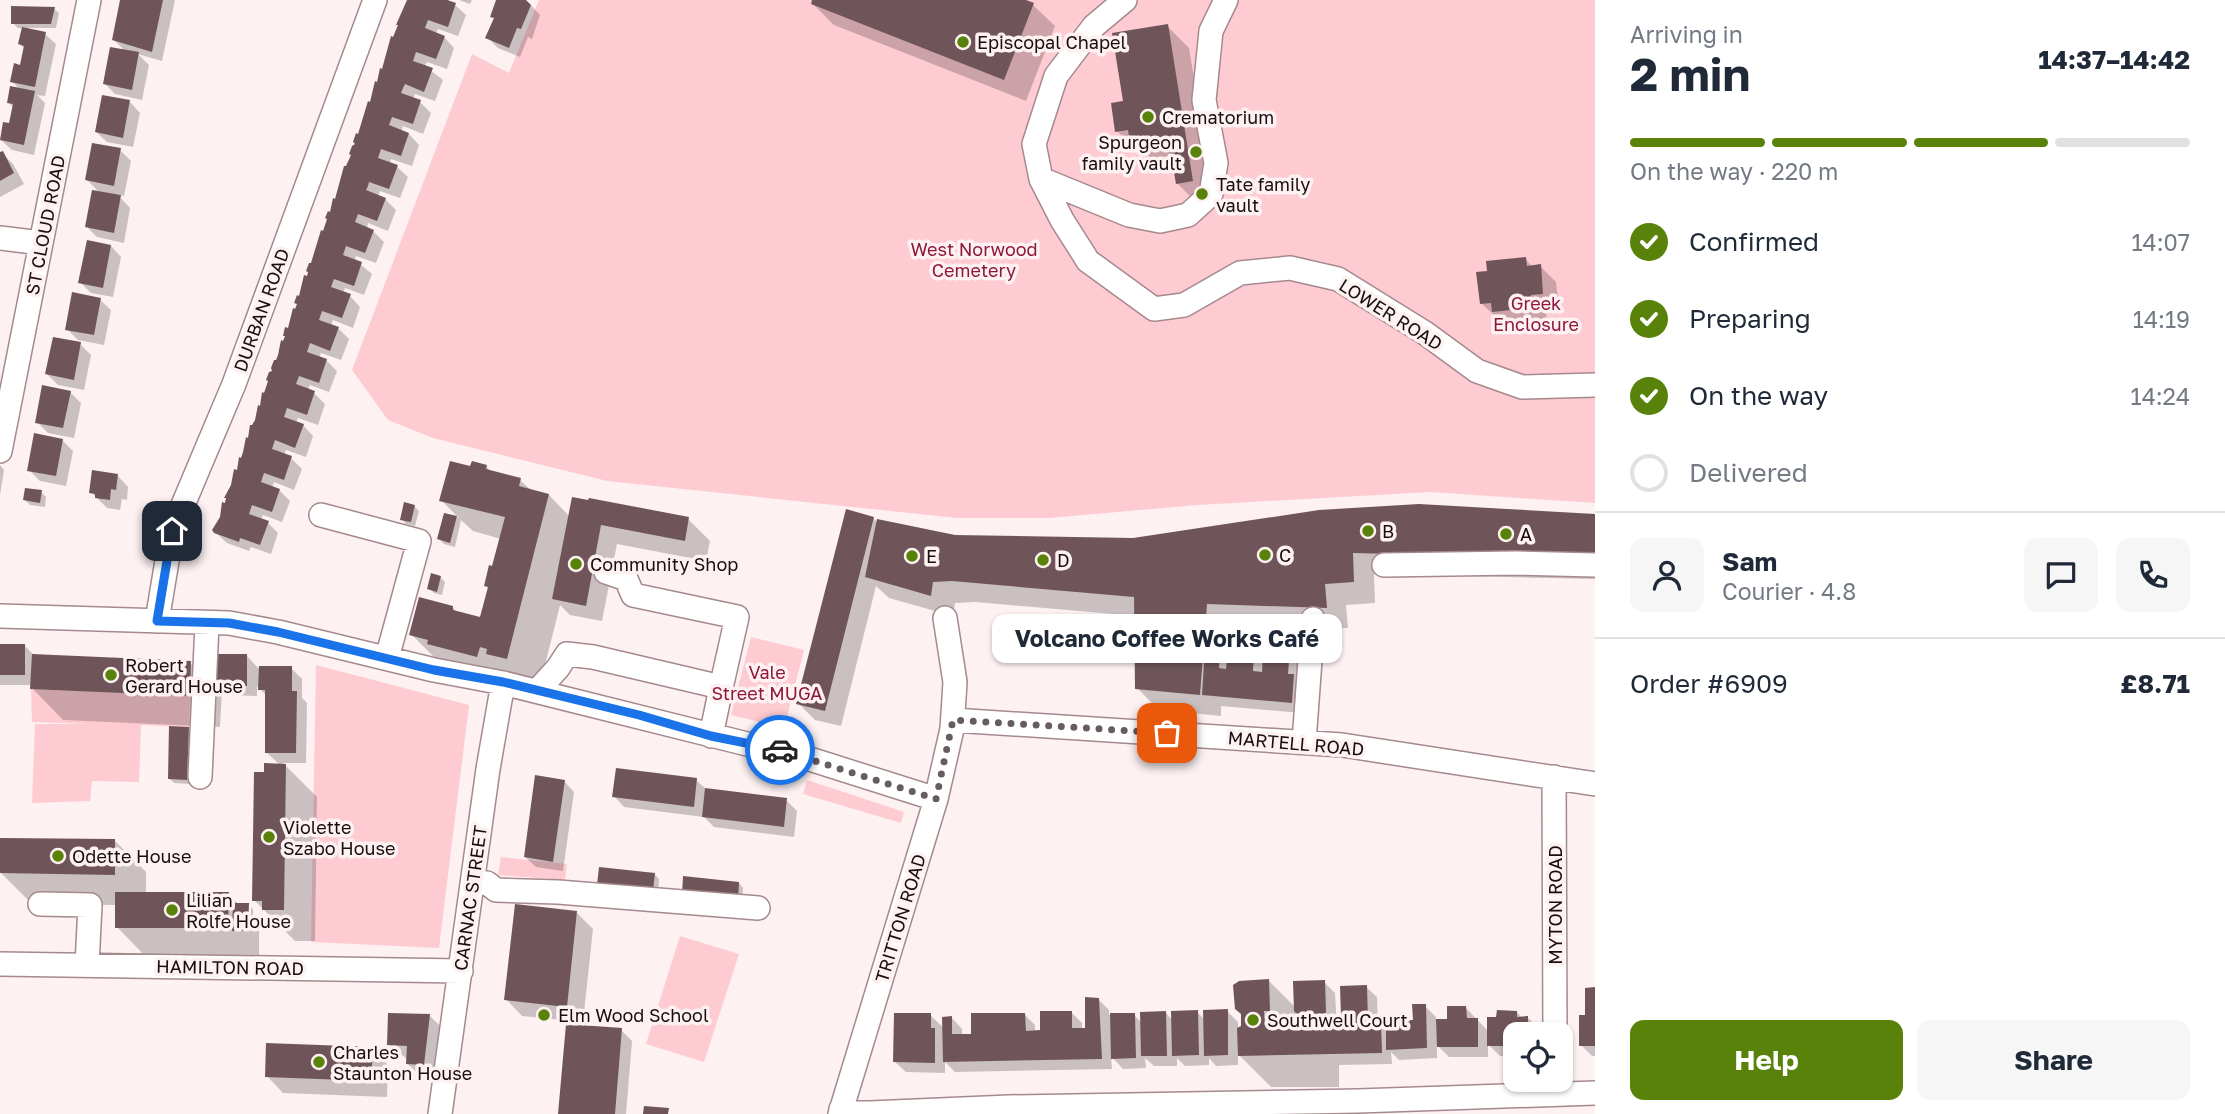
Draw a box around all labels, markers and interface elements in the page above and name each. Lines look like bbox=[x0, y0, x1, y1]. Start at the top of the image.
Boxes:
text: Arriving in bbox=[1630, 20, 1743, 48]
place label: Episcopal Chapel bbox=[977, 31, 1127, 53]
marker: Episcopal Chapel bbox=[955, 34, 971, 50]
text: 14:37–14:42 bbox=[2038, 44, 2190, 75]
text: 2 min bbox=[1630, 46, 1750, 101]
place label: Crematorium bbox=[1162, 106, 1274, 128]
marker: Crematorium bbox=[1140, 109, 1156, 125]
place label: Spurgeon family vault bbox=[1082, 131, 1182, 174]
marker: Spurgeon family vault bbox=[1188, 144, 1204, 160]
street label: ST CLOUD ROAD bbox=[21, 153, 69, 297]
text: On the way · 220 m bbox=[1630, 157, 1838, 185]
place label: Tate family vault bbox=[1216, 173, 1310, 216]
marker: Tate family vault bbox=[1194, 186, 1210, 202]
icon: check bbox=[1630, 223, 1668, 261]
text: Confirmed bbox=[1689, 226, 1819, 257]
text: 14:07 bbox=[2131, 228, 2190, 256]
park label: West Norwood Cemetery bbox=[910, 238, 1038, 281]
street label: DURBAN ROAD bbox=[228, 245, 294, 375]
street label: LOWER ROAD bbox=[1335, 274, 1447, 354]
park label: Greek Enclosure bbox=[1493, 292, 1579, 335]
icon: check bbox=[1630, 300, 1668, 338]
text: Preparing bbox=[1689, 303, 1811, 334]
text: 14:19 bbox=[2133, 305, 2190, 333]
icon: check bbox=[1630, 377, 1668, 415]
text: On the way bbox=[1689, 380, 1828, 411]
text: 14:24 bbox=[2131, 382, 2190, 410]
text: Delivered bbox=[1689, 457, 1808, 488]
pin bbox=[142, 501, 202, 561]
icon: home bbox=[153, 512, 191, 550]
place label: B bbox=[1382, 520, 1394, 542]
marker: B bbox=[1360, 523, 1376, 539]
place label: A bbox=[1520, 523, 1532, 545]
marker: A bbox=[1498, 526, 1514, 542]
button: person bbox=[1630, 538, 1704, 612]
button: chat bbox=[2024, 538, 2098, 612]
button: phone bbox=[2116, 538, 2190, 612]
place label: C bbox=[1279, 544, 1291, 566]
place label: E bbox=[926, 545, 937, 567]
text: Sam bbox=[1722, 546, 1777, 577]
marker: C bbox=[1257, 547, 1273, 563]
marker: E bbox=[904, 548, 920, 564]
place label: D bbox=[1057, 549, 1070, 571]
marker: D bbox=[1035, 552, 1051, 568]
place label: Community Shop bbox=[590, 553, 738, 575]
marker: Community Shop bbox=[568, 556, 584, 572]
text: Courier · 4.8 bbox=[1722, 577, 1856, 605]
callout: Volcano Coffee Works Café bbox=[992, 614, 1342, 663]
text: Volcano Coffee Works Café bbox=[1015, 624, 1319, 652]
place label: Robert Gerard House bbox=[125, 654, 243, 697]
park label: Vale Street MUGA bbox=[712, 661, 822, 704]
marker: Robert Gerard House bbox=[103, 667, 119, 683]
text: Order #6909 bbox=[1630, 668, 1788, 699]
text: £8.71 bbox=[2120, 668, 2190, 699]
pin bbox=[1137, 703, 1197, 763]
icon: bag bbox=[1148, 714, 1186, 752]
courier bbox=[745, 715, 815, 785]
street label: MARTELL ROAD bbox=[1227, 726, 1365, 760]
icon: car bbox=[761, 731, 799, 769]
place label: Violette Szabo House bbox=[283, 816, 395, 859]
street label: CARNAC STREET bbox=[449, 824, 491, 972]
marker: Violette Szabo House bbox=[261, 829, 277, 845]
place label: Odette House bbox=[72, 845, 191, 867]
street label: MYTON ROAD bbox=[1544, 845, 1566, 965]
marker: Odette House bbox=[50, 848, 66, 864]
street label: TRITTON ROAD bbox=[870, 851, 930, 985]
place label: Lilian Rolfe House bbox=[186, 889, 291, 932]
marker: Lilian Rolfe House bbox=[164, 902, 180, 918]
street label: HAMILTON ROAD bbox=[156, 955, 304, 979]
place label: Elm Wood School bbox=[558, 1004, 709, 1026]
marker: Elm Wood School bbox=[536, 1007, 552, 1023]
place label: Southwell Court bbox=[1267, 1009, 1408, 1031]
marker: Southwell Court bbox=[1245, 1012, 1261, 1028]
button: Help bbox=[1630, 1020, 1903, 1100]
button: Share bbox=[1917, 1020, 2190, 1100]
map controls bbox=[1503, 1022, 1573, 1092]
button: locate bbox=[1503, 1022, 1573, 1092]
place label: Charles Staunton House bbox=[333, 1041, 472, 1084]
marker: Charles Staunton House bbox=[311, 1054, 327, 1070]

